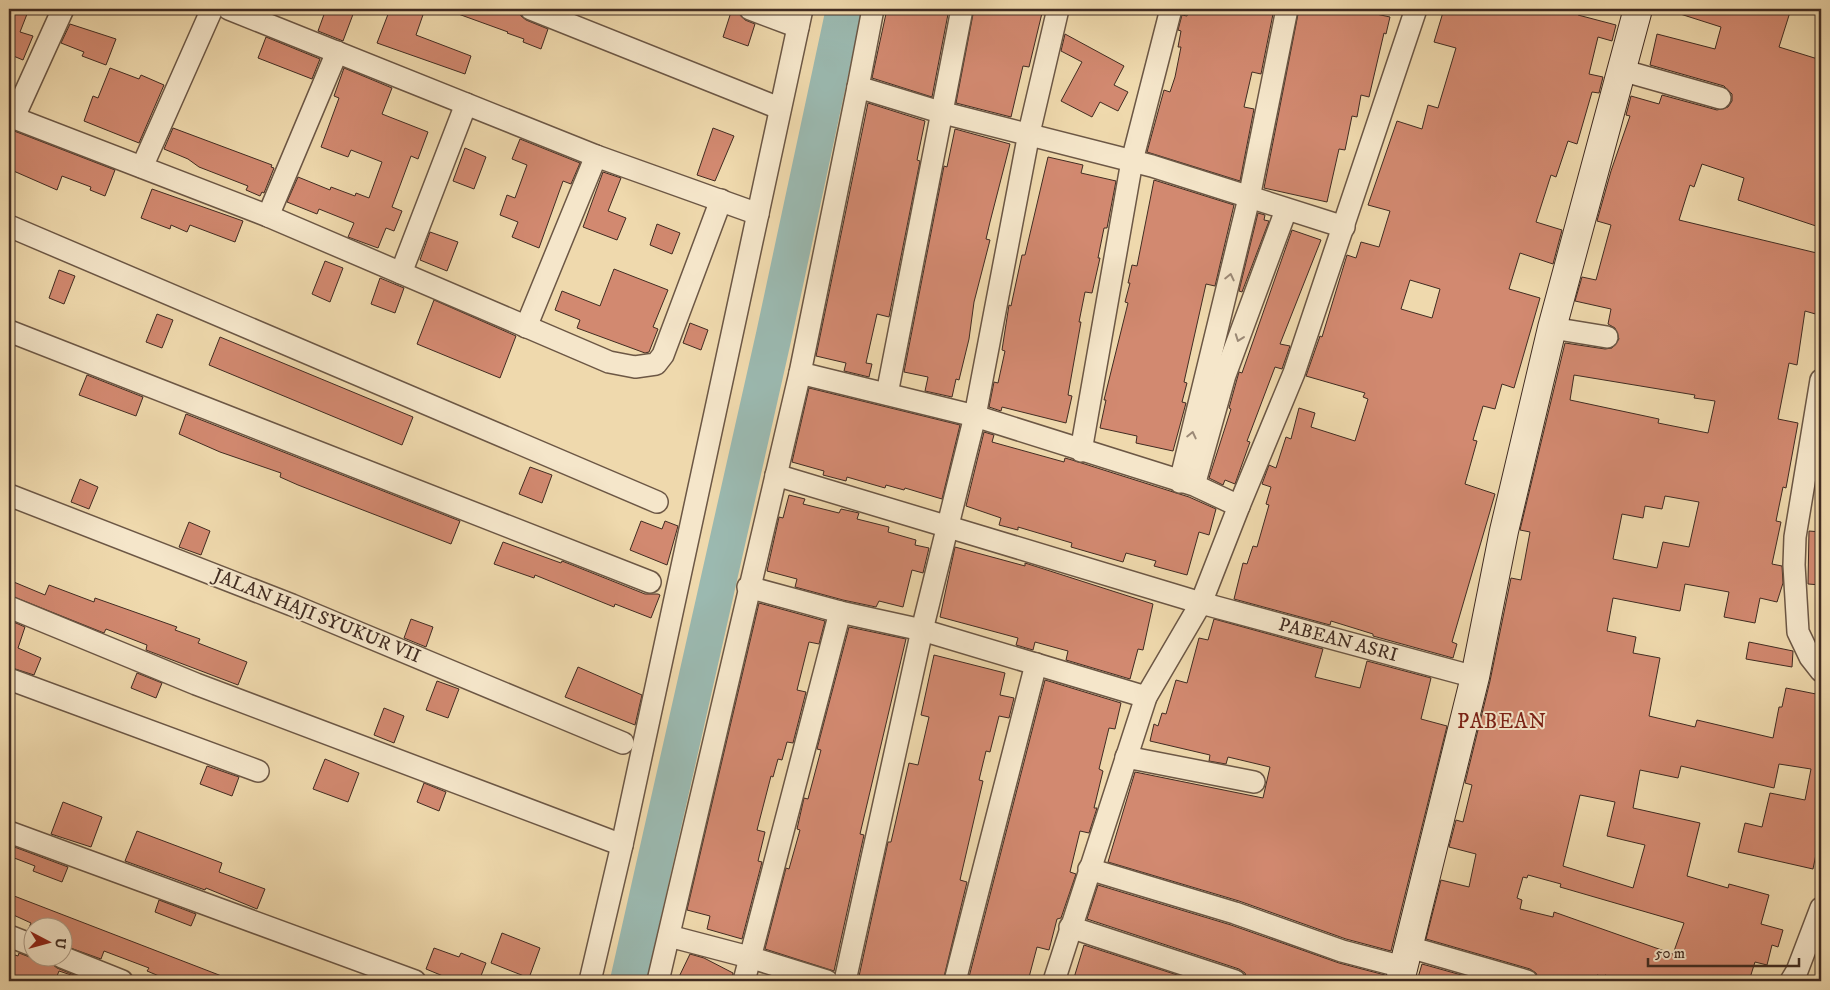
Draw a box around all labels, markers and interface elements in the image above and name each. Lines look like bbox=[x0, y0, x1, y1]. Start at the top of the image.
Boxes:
one-way arrow bbox=[1224, 272, 1235, 281]
one-way arrow bbox=[1235, 333, 1245, 342]
one-way arrow bbox=[1186, 431, 1197, 440]
street label: JALAN HAJI SYUKUR VII bbox=[208, 563, 424, 668]
street label: PABEAN ASRI bbox=[1276, 613, 1400, 667]
district label: PABEAN bbox=[1457, 709, 1547, 735]
north arrow bbox=[22, 918, 72, 968]
scale bar bbox=[1648, 935, 1799, 967]
text: U bbox=[50, 937, 69, 950]
text: 50 m bbox=[1655, 944, 1685, 963]

